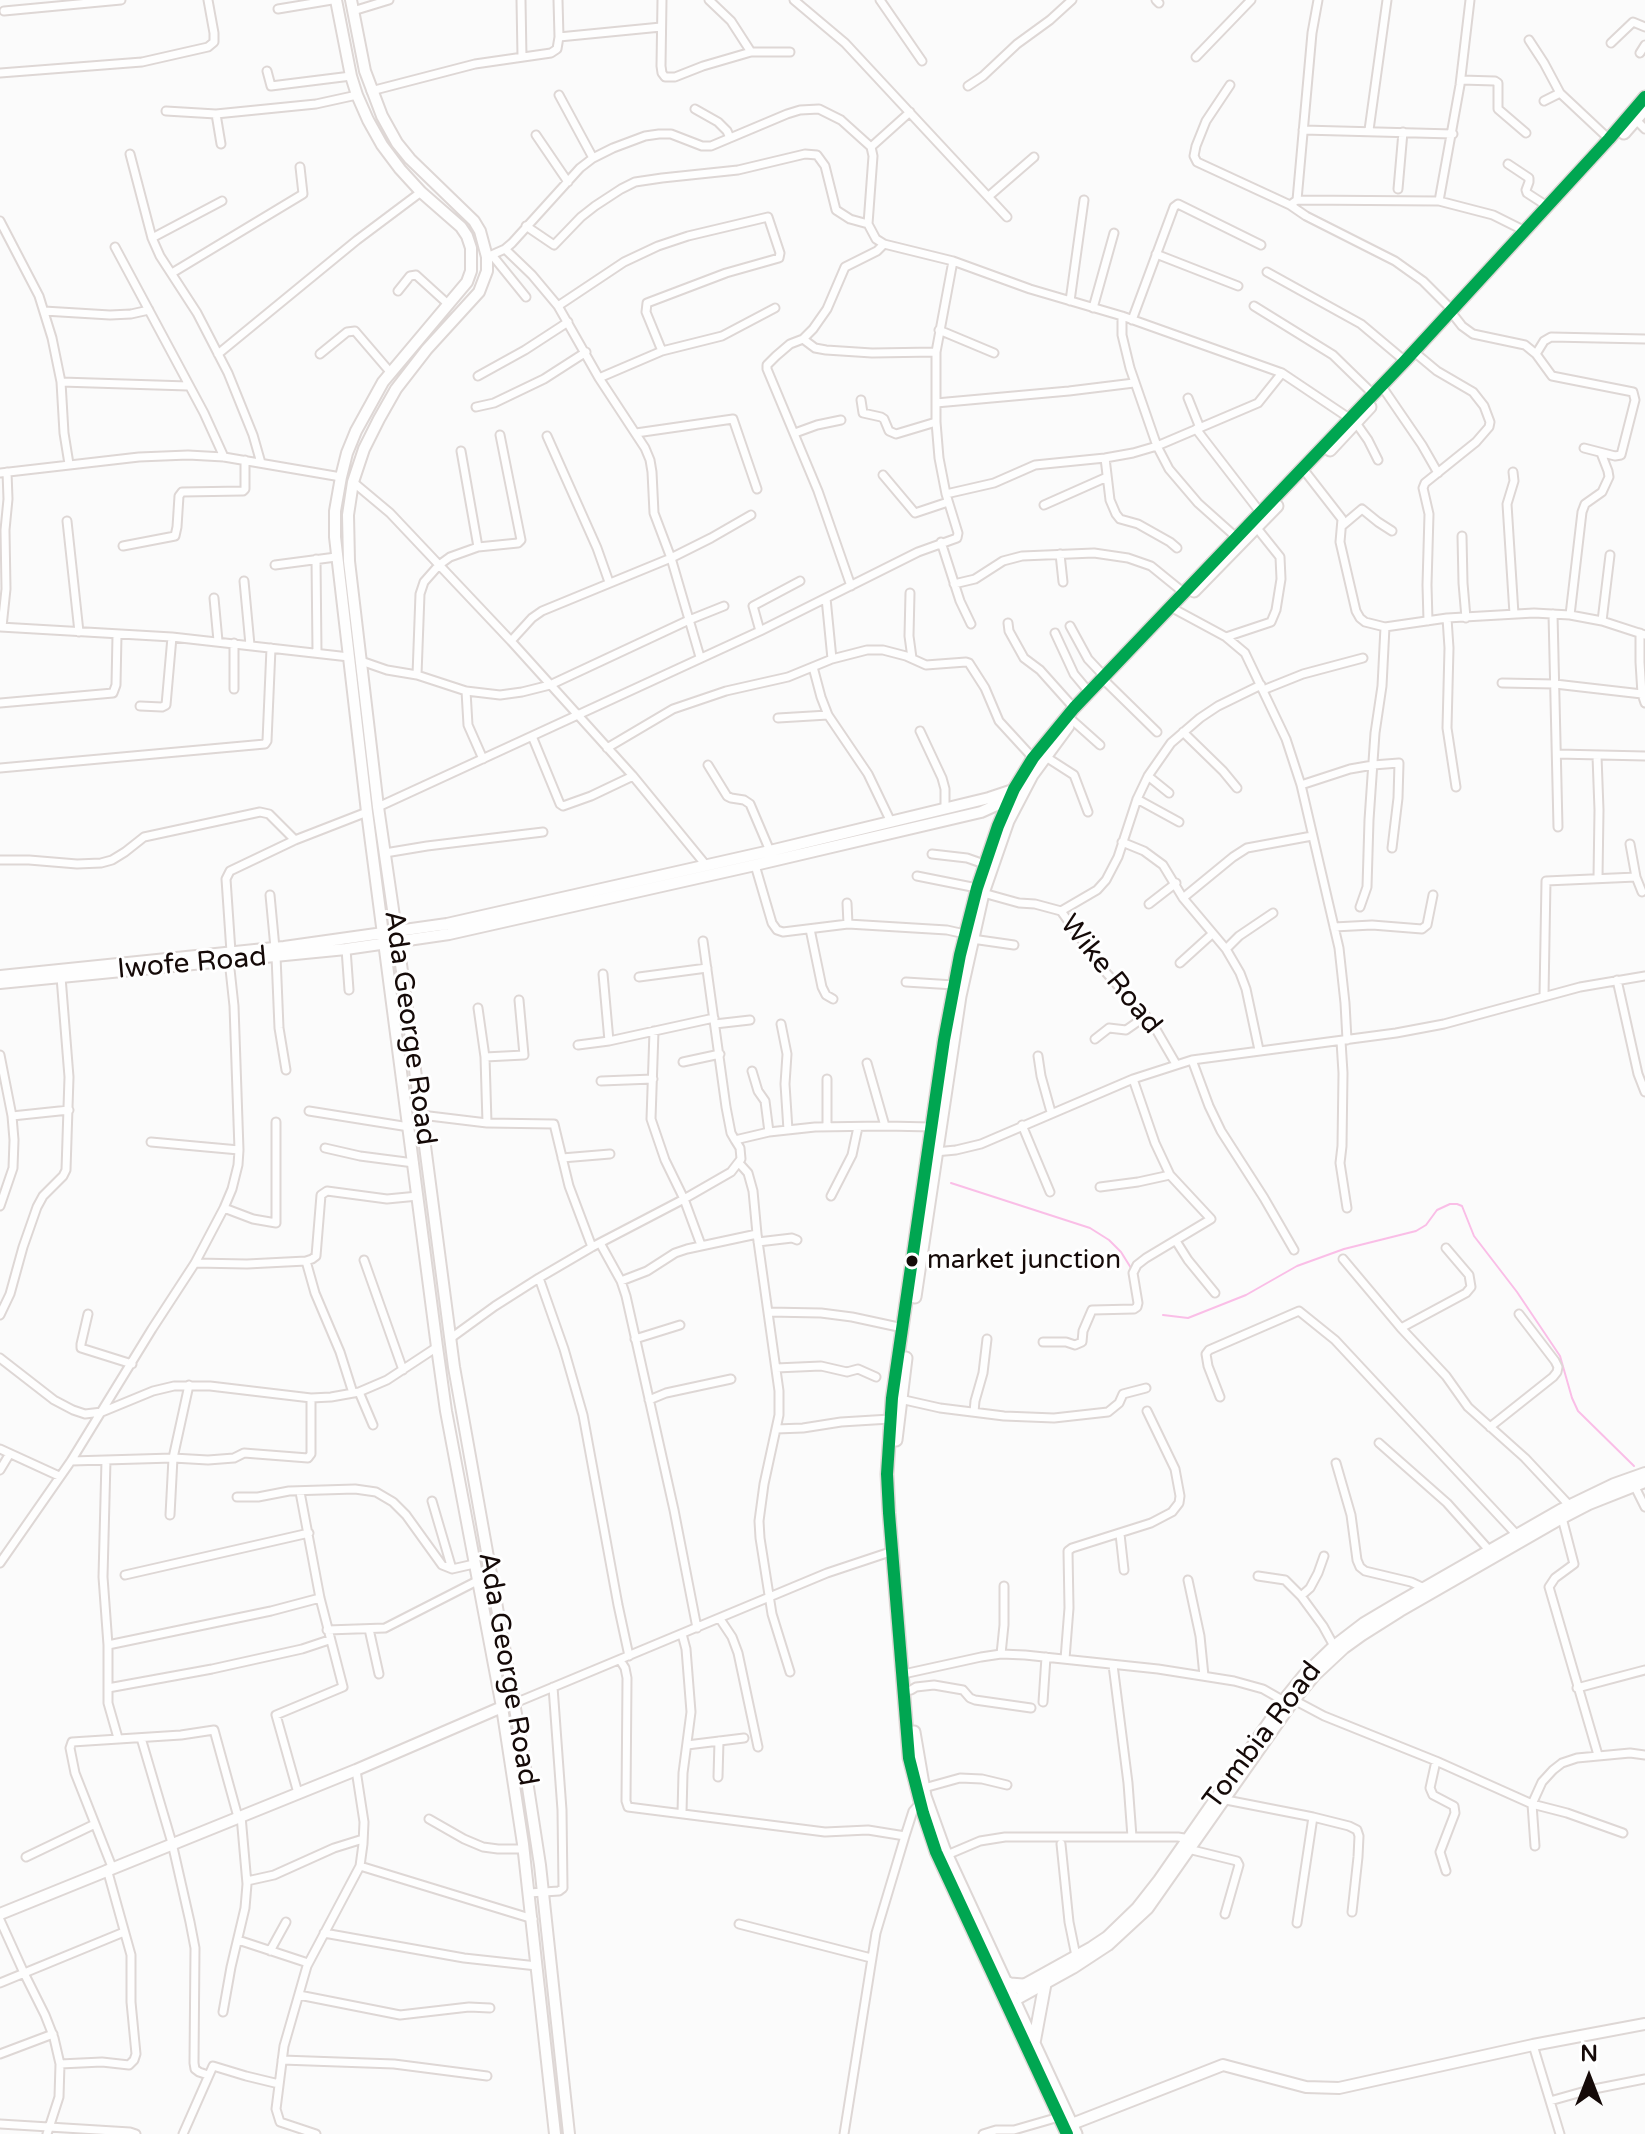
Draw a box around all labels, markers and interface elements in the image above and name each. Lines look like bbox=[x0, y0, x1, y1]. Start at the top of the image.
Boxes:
street label: Ada George Road bbox=[376, 908, 442, 1148]
street label: Wike Road bbox=[1052, 909, 1168, 1041]
street label: Iwofe Road bbox=[116, 941, 268, 987]
place label: market junction bbox=[927, 1245, 1121, 1277]
marker: market junction bbox=[904, 1253, 920, 1269]
street label: Ada George Road bbox=[470, 1549, 544, 1789]
street label: Tombia Road bbox=[1197, 1656, 1329, 1816]
north arrow bbox=[1549, 2038, 1629, 2118]
text: N bbox=[1580, 2041, 1598, 2067]

